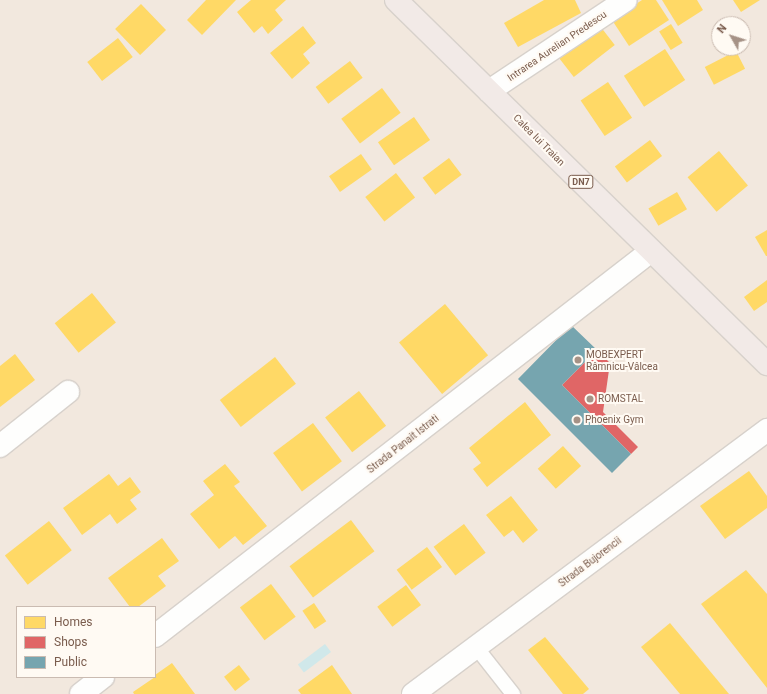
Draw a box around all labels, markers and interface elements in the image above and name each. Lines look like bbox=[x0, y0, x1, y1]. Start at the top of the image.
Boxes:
street label: Intrarea Aurelian Predescu bbox=[505, 8, 609, 84]
north arrow bbox=[711, 16, 751, 56]
text: N bbox=[715, 22, 730, 36]
street label: Calea lui Traian bbox=[511, 112, 567, 168]
road number: DN7 bbox=[568, 175, 594, 189]
place label: MOBEXPERT Râmnicu-Vâlcea bbox=[586, 348, 658, 372]
marker: MOBEXPERT Râmnicu-Vâlcea bbox=[573, 355, 583, 365]
place label: ROMSTAL bbox=[598, 393, 643, 405]
marker: ROMSTAL bbox=[585, 394, 595, 404]
street label: Strada Panait Istrati bbox=[365, 412, 441, 476]
place label: Phoenix Gym bbox=[585, 414, 644, 426]
marker: Phoenix Gym bbox=[572, 415, 582, 425]
street label: Strada Bujorencii bbox=[556, 535, 624, 589]
legend bbox=[16, 606, 156, 678]
text: Homes bbox=[54, 615, 92, 629]
text: Shops bbox=[54, 635, 88, 649]
text: Public bbox=[54, 655, 87, 669]

